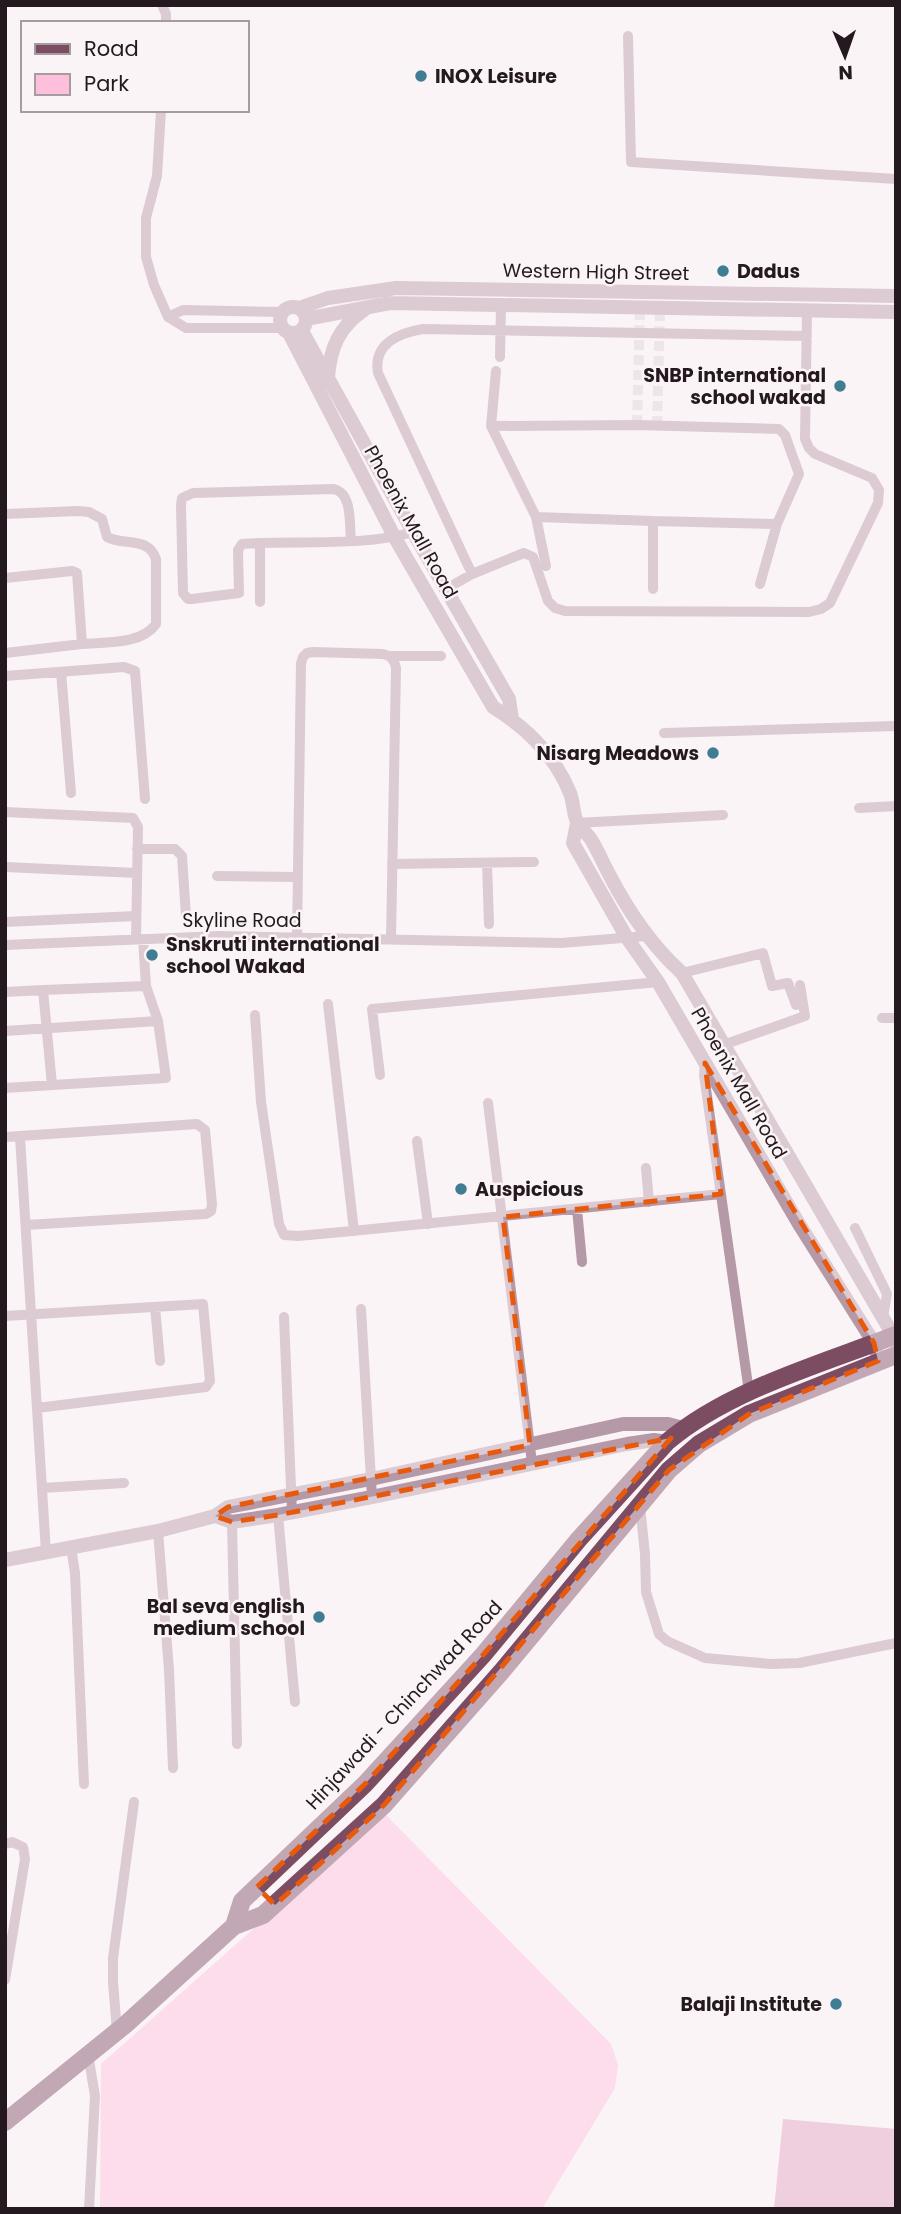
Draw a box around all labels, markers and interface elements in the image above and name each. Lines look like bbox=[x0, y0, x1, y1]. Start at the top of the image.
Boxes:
legend bbox=[21, 21, 248, 112]
north arrow bbox=[810, 21, 880, 91]
text: Road bbox=[84, 34, 139, 63]
text: N bbox=[838, 59, 853, 86]
place label: INOX Leisure bbox=[435, 63, 557, 90]
marker: INOX Leisure bbox=[413, 68, 429, 84]
text: Park bbox=[84, 69, 129, 98]
street label: Western High Street bbox=[502, 257, 690, 287]
place label: Dadus bbox=[737, 258, 800, 285]
marker: Dadus bbox=[715, 263, 731, 279]
place label: SNBP international school wakad bbox=[643, 362, 826, 411]
marker: SNBP international school wakad bbox=[832, 378, 848, 394]
street label: Phoenix Mall Road bbox=[358, 441, 464, 603]
place label: Nisarg Meadows bbox=[536, 740, 699, 767]
marker: Nisarg Meadows bbox=[705, 745, 721, 761]
street label: Skyline Road bbox=[182, 907, 302, 934]
place label: Snskruti international school Wakad bbox=[166, 931, 380, 980]
marker: Snskruti international school Wakad bbox=[144, 947, 160, 963]
street label: Phoenix Mall Road bbox=[685, 1002, 793, 1164]
place label: Auspicious bbox=[475, 1176, 584, 1203]
marker: Auspicious bbox=[453, 1181, 469, 1197]
place label: Bal seva english medium school bbox=[147, 1593, 305, 1642]
street label: Hinjawadi - Chinchwad Road bbox=[300, 1594, 508, 1816]
marker: Bal seva english medium school bbox=[311, 1609, 327, 1625]
place label: Balaji Institute bbox=[681, 1991, 822, 2018]
marker: Balaji Institute bbox=[828, 1996, 844, 2012]

